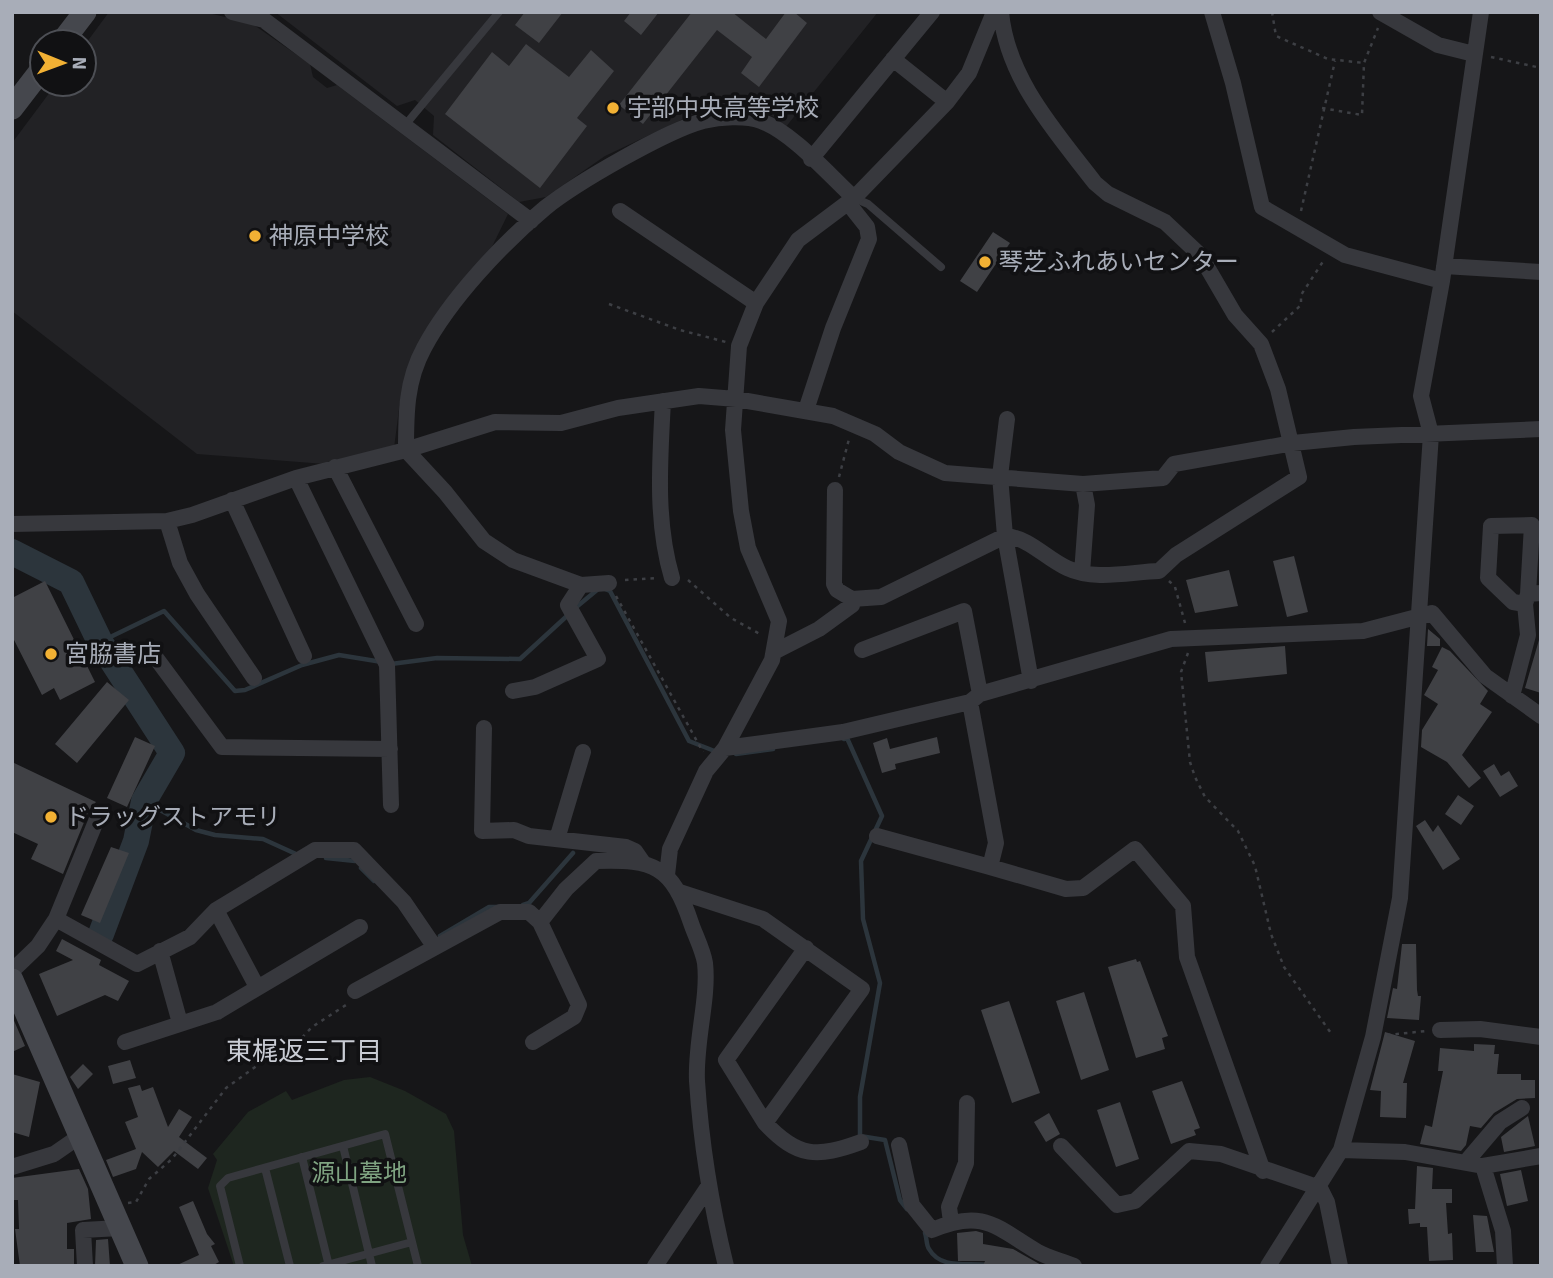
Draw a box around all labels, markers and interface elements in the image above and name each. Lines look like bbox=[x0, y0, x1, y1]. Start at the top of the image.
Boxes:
north arrow bbox=[28, 28, 98, 98]
text: N bbox=[67, 56, 91, 70]
place label: 宇部中央高等学校 bbox=[627, 93, 819, 123]
marker: 宇部中央高等学校 bbox=[605, 100, 621, 116]
place label: 神原中学校 bbox=[269, 221, 389, 251]
marker: 神原中学校 bbox=[247, 228, 263, 244]
place label: 琴芝ふれあいセンター bbox=[999, 247, 1239, 277]
marker: 琴芝ふれあいセンター bbox=[977, 254, 993, 270]
place label: 宮脇書店 bbox=[65, 639, 161, 669]
marker: 宮脇書店 bbox=[43, 646, 59, 662]
place label: ドラッグストアモリ bbox=[65, 802, 281, 832]
marker: ドラッグストアモリ bbox=[43, 809, 59, 825]
district label: 東梶返三丁目 bbox=[226, 1036, 382, 1068]
park label: 源山墓地 bbox=[311, 1158, 407, 1188]

